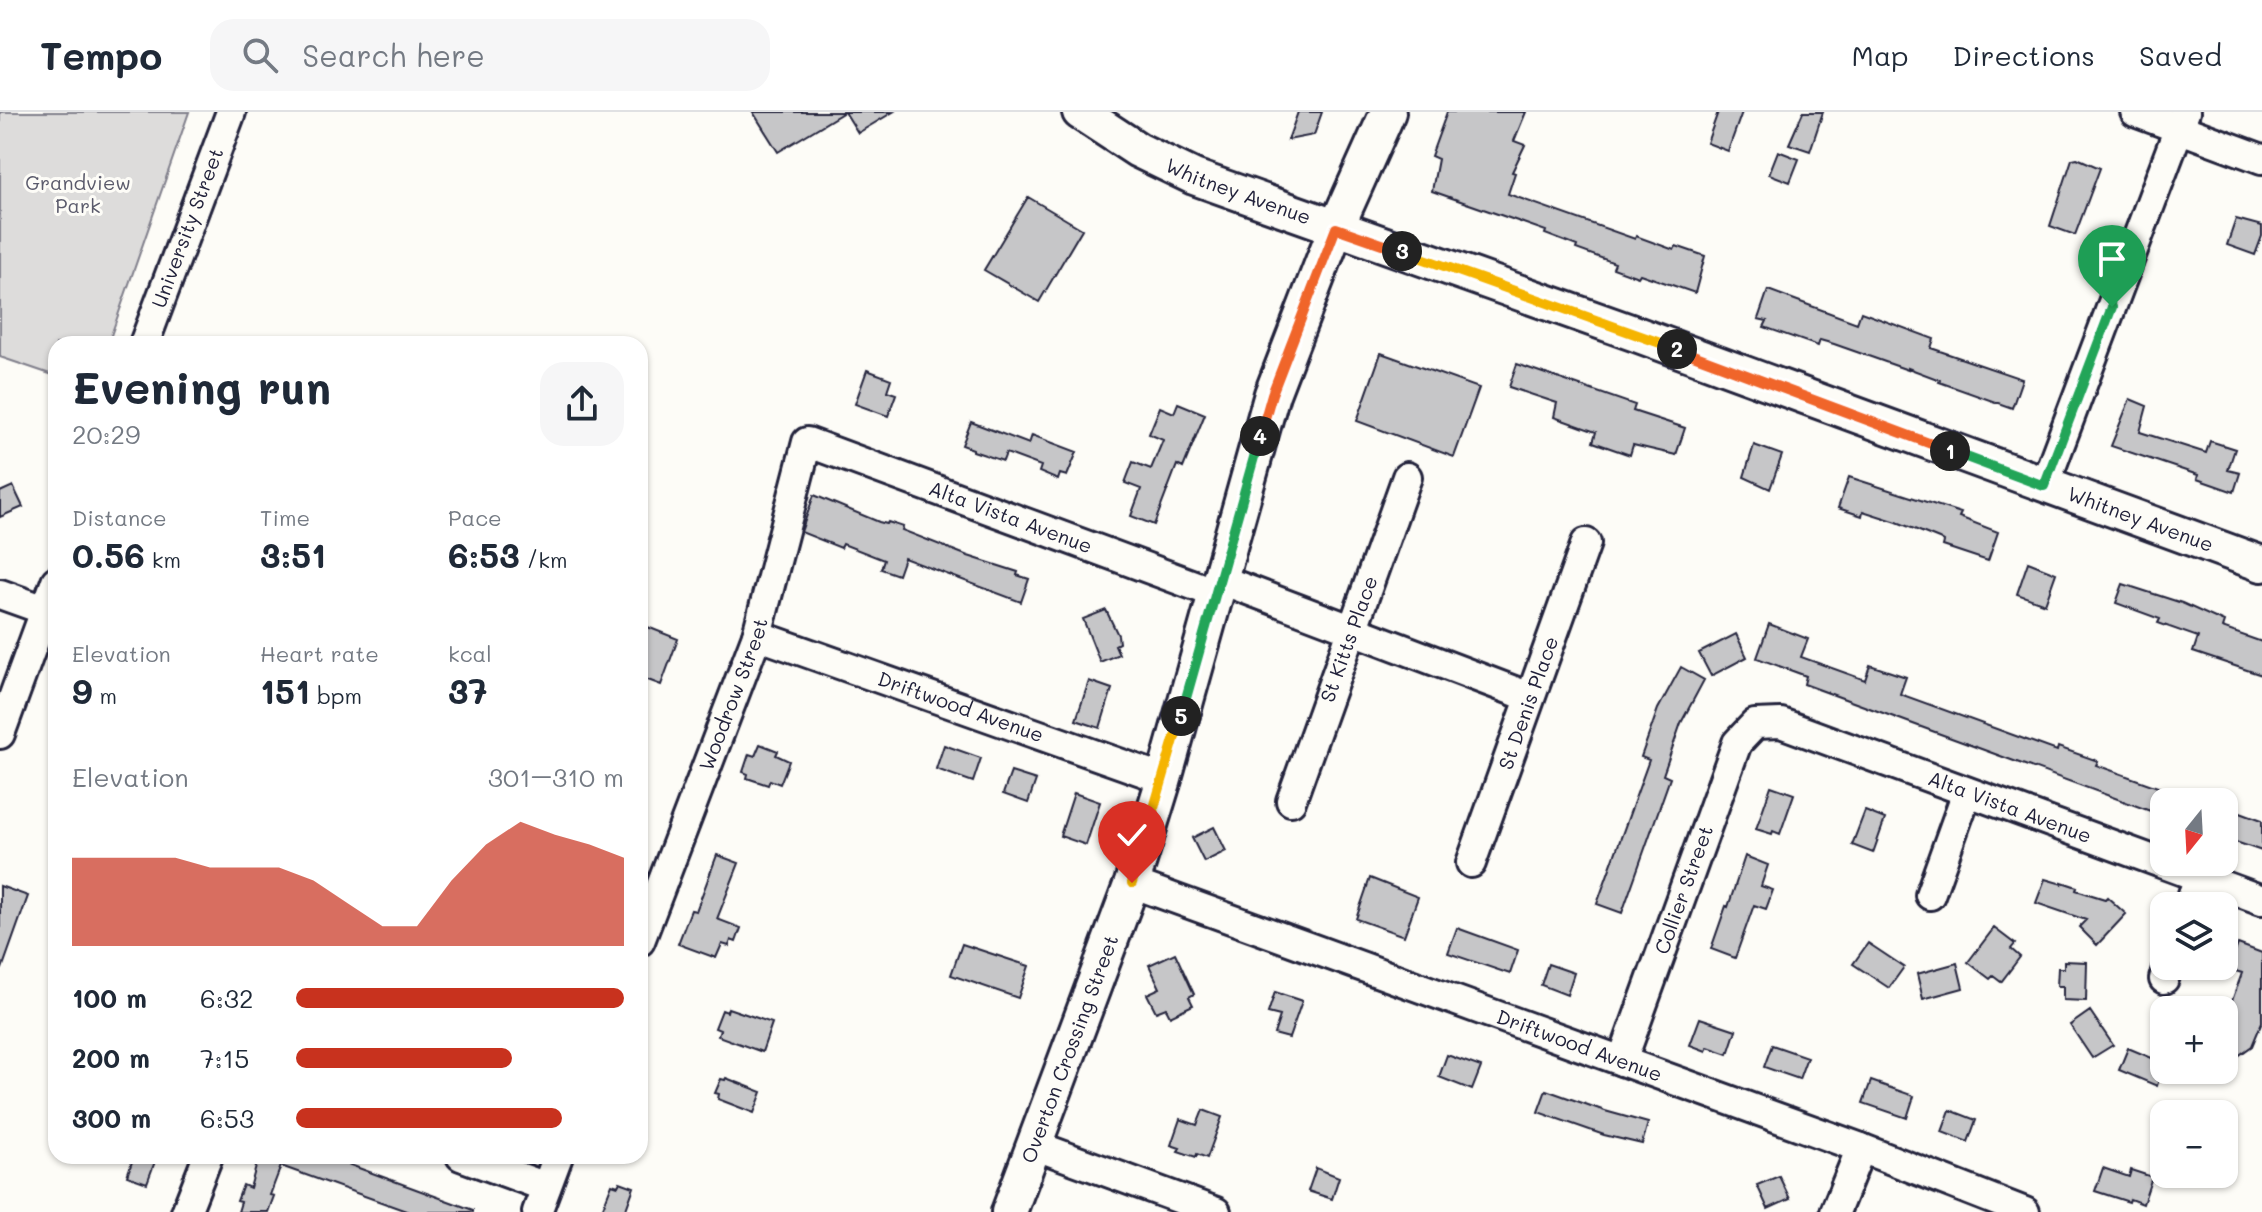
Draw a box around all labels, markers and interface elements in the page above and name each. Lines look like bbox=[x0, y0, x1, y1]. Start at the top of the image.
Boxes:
search box bbox=[210, 19, 770, 91]
text: Tempo bbox=[40, 30, 162, 80]
icon: search bbox=[238, 33, 282, 77]
text: Search here bbox=[302, 35, 485, 75]
text: Map bbox=[1852, 37, 1909, 73]
text: Directions bbox=[1953, 37, 2095, 73]
text: Saved bbox=[2139, 37, 2222, 73]
street label: University Street bbox=[145, 144, 228, 311]
street label: Whitney Avenue bbox=[1162, 151, 1315, 230]
park label: Grandview Park bbox=[25, 169, 131, 218]
pin bbox=[2078, 225, 2146, 307]
pin: 3 bbox=[1382, 231, 1422, 271]
text: 3 bbox=[1395, 236, 1409, 265]
icon: arrive bbox=[2090, 237, 2134, 281]
pin: 2 bbox=[1657, 329, 1697, 369]
text: 2 bbox=[1671, 334, 1683, 363]
text: Evening run bbox=[72, 358, 331, 415]
button: share bbox=[540, 362, 624, 446]
pin: 4 bbox=[1240, 416, 1280, 456]
text: 20:29 bbox=[72, 417, 140, 451]
text: 4 bbox=[1253, 421, 1267, 450]
pin: 1 bbox=[1930, 431, 1970, 471]
text: 1 bbox=[1945, 436, 1955, 465]
street label: Alta Vista Avenue bbox=[926, 474, 1096, 558]
street label: Whitney Avenue bbox=[2064, 480, 2217, 557]
text: Distance bbox=[72, 503, 167, 532]
text: Time bbox=[260, 503, 310, 532]
text: Pace bbox=[448, 503, 502, 532]
text: 0.56 bbox=[72, 532, 145, 577]
text: 3:51 bbox=[260, 532, 326, 577]
text: 6:53 bbox=[448, 532, 520, 577]
text: km bbox=[145, 545, 181, 574]
text: /km bbox=[520, 545, 567, 574]
street label: St Kitts Place bbox=[1313, 572, 1383, 705]
street label: Woodrow Street bbox=[692, 615, 773, 774]
street label: St Denis Place bbox=[1492, 632, 1563, 773]
text: Elevation bbox=[72, 639, 171, 668]
text: Heart rate bbox=[260, 639, 379, 668]
text: kcal bbox=[448, 639, 492, 668]
street label: Driftwood Avenue bbox=[875, 665, 1047, 747]
text: 9 bbox=[72, 668, 92, 713]
text: 151 bbox=[260, 668, 310, 713]
text: 37 bbox=[448, 668, 487, 713]
text: m bbox=[92, 681, 117, 710]
text: bpm bbox=[310, 681, 362, 710]
pin: 5 bbox=[1161, 696, 1201, 736]
text: 5 bbox=[1175, 701, 1187, 730]
text: Elevation bbox=[72, 760, 189, 794]
text: 301–310 m bbox=[488, 760, 624, 794]
street label: Alta Vista Avenue bbox=[1925, 764, 2095, 848]
north arrow bbox=[2150, 788, 2238, 876]
map controls bbox=[2150, 788, 2238, 1188]
pin bbox=[1098, 801, 1166, 883]
icon: check bbox=[1110, 813, 1154, 857]
street label: Collier Street bbox=[1648, 822, 1718, 957]
button: layers bbox=[2150, 892, 2238, 980]
street label: Overton Crossing Street bbox=[1015, 931, 1123, 1166]
text: 100 m bbox=[72, 981, 147, 1015]
text: 6:32 bbox=[200, 981, 253, 1015]
button: + bbox=[2150, 996, 2238, 1084]
street label: Driftwood Avenue bbox=[1493, 1003, 1666, 1087]
text: 200 m bbox=[72, 1041, 150, 1075]
text: 7:15 bbox=[200, 1041, 249, 1075]
button: − bbox=[2150, 1100, 2238, 1188]
text: 300 m bbox=[72, 1101, 151, 1135]
text: 6:53 bbox=[200, 1101, 254, 1135]

